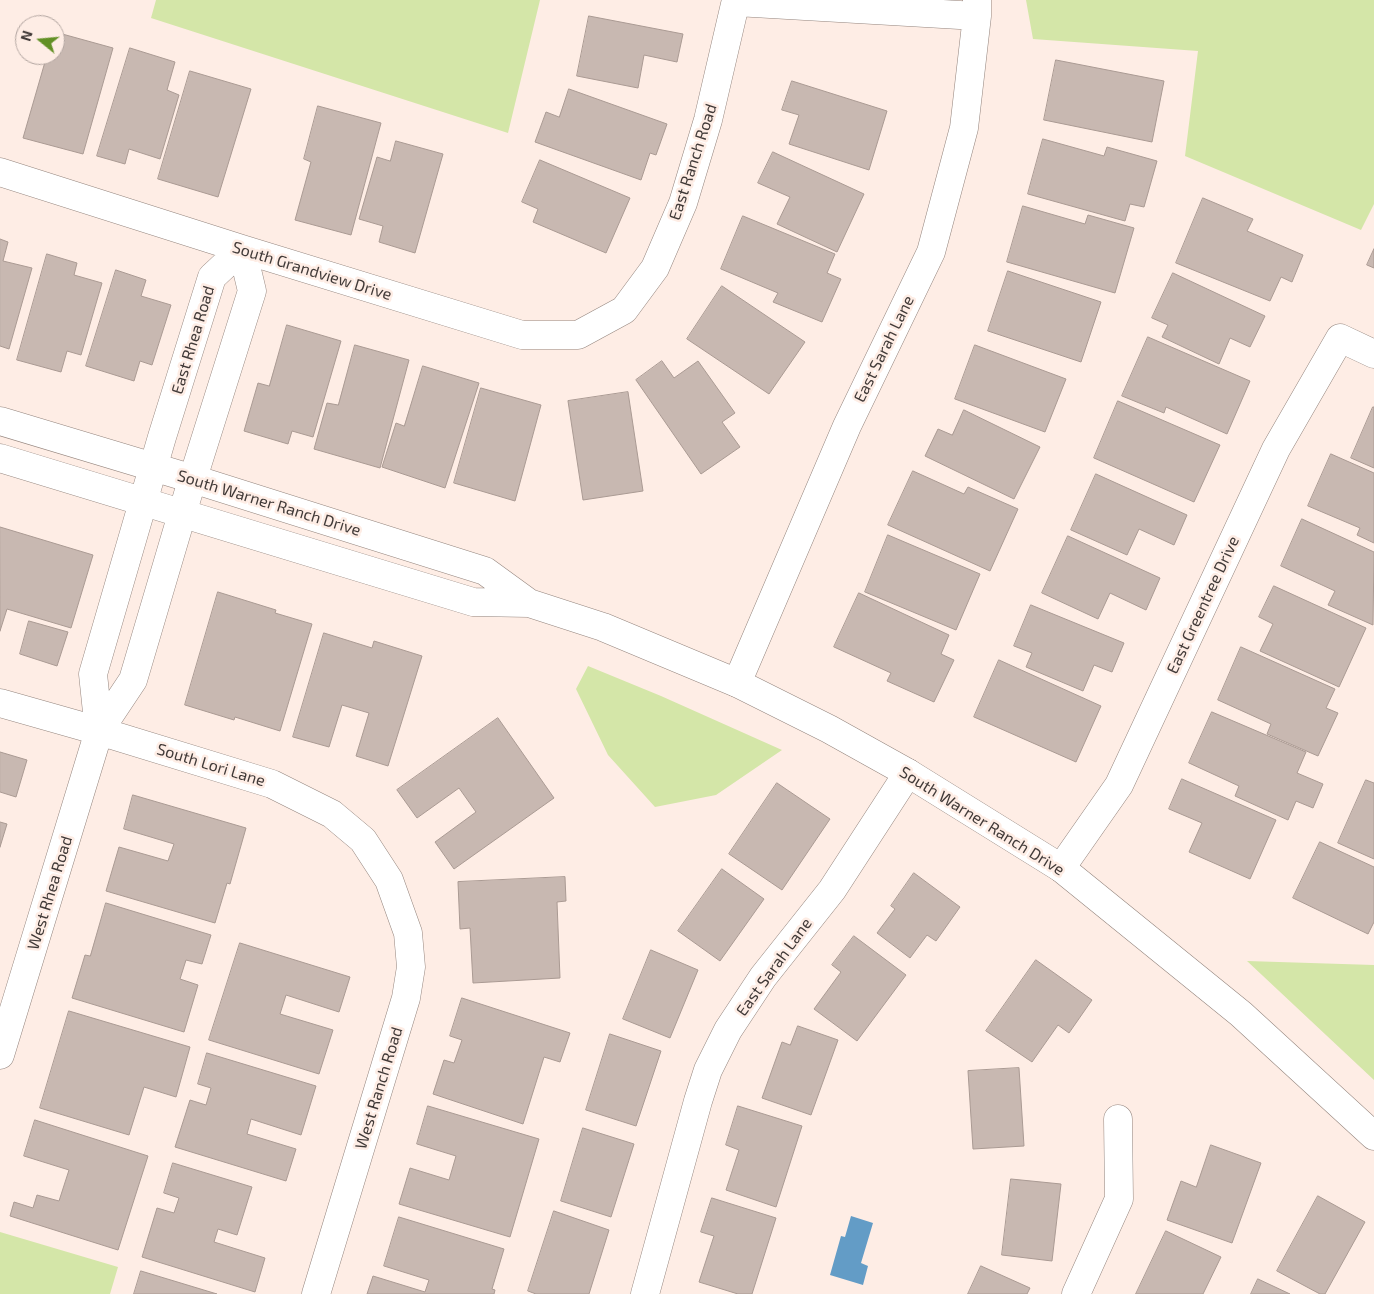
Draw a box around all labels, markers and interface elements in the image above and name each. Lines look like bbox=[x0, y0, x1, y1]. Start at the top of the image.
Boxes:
north arrow bbox=[15, 15, 65, 65]
text: N bbox=[17, 28, 36, 43]
street label: East Ranch Road bbox=[665, 101, 721, 223]
street label: South Grandview Drive bbox=[230, 238, 394, 304]
street label: East Rhea Road bbox=[167, 283, 219, 397]
street label: East Sarah Lane bbox=[850, 293, 918, 405]
street label: South Warner Ranch Drive bbox=[175, 466, 363, 540]
street label: East Greentree Drive bbox=[1163, 533, 1243, 677]
street label: South Lori Lane bbox=[155, 739, 267, 791]
street label: South Warner Ranch Drive bbox=[896, 762, 1068, 880]
street label: West Rhea Road bbox=[24, 834, 76, 952]
street label: East Sarah Lane bbox=[732, 914, 816, 1020]
street label: West Ranch Road bbox=[351, 1025, 407, 1151]

